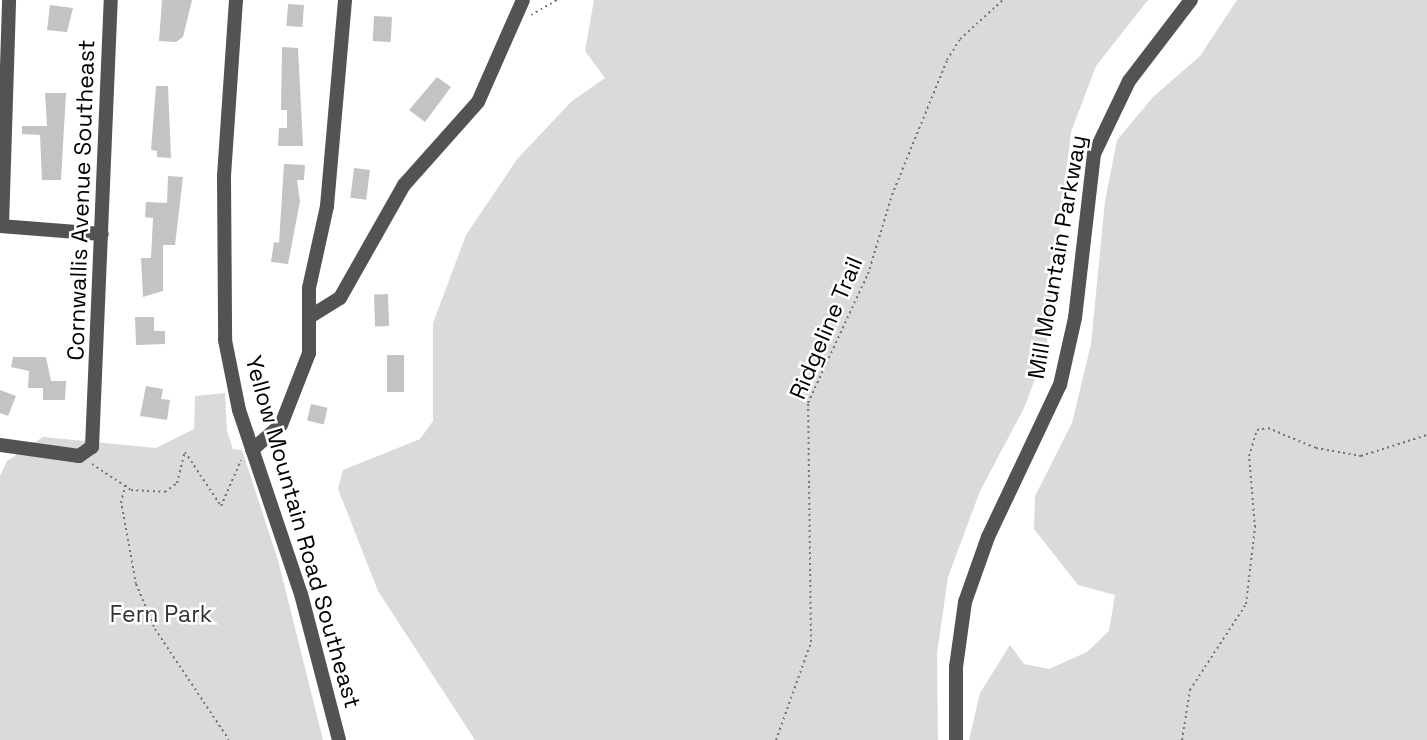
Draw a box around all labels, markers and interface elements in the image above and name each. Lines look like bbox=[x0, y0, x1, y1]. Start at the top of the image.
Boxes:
street label: Cornwallis Avenue Southeast bbox=[62, 39, 100, 361]
street label: Mill Mountain Parkway bbox=[1022, 133, 1092, 381]
street label: Ridgeline Trail bbox=[783, 252, 869, 404]
street label: Yellow Mountain Road Southeast bbox=[239, 353, 367, 711]
park label: Fern Park bbox=[110, 600, 212, 628]

